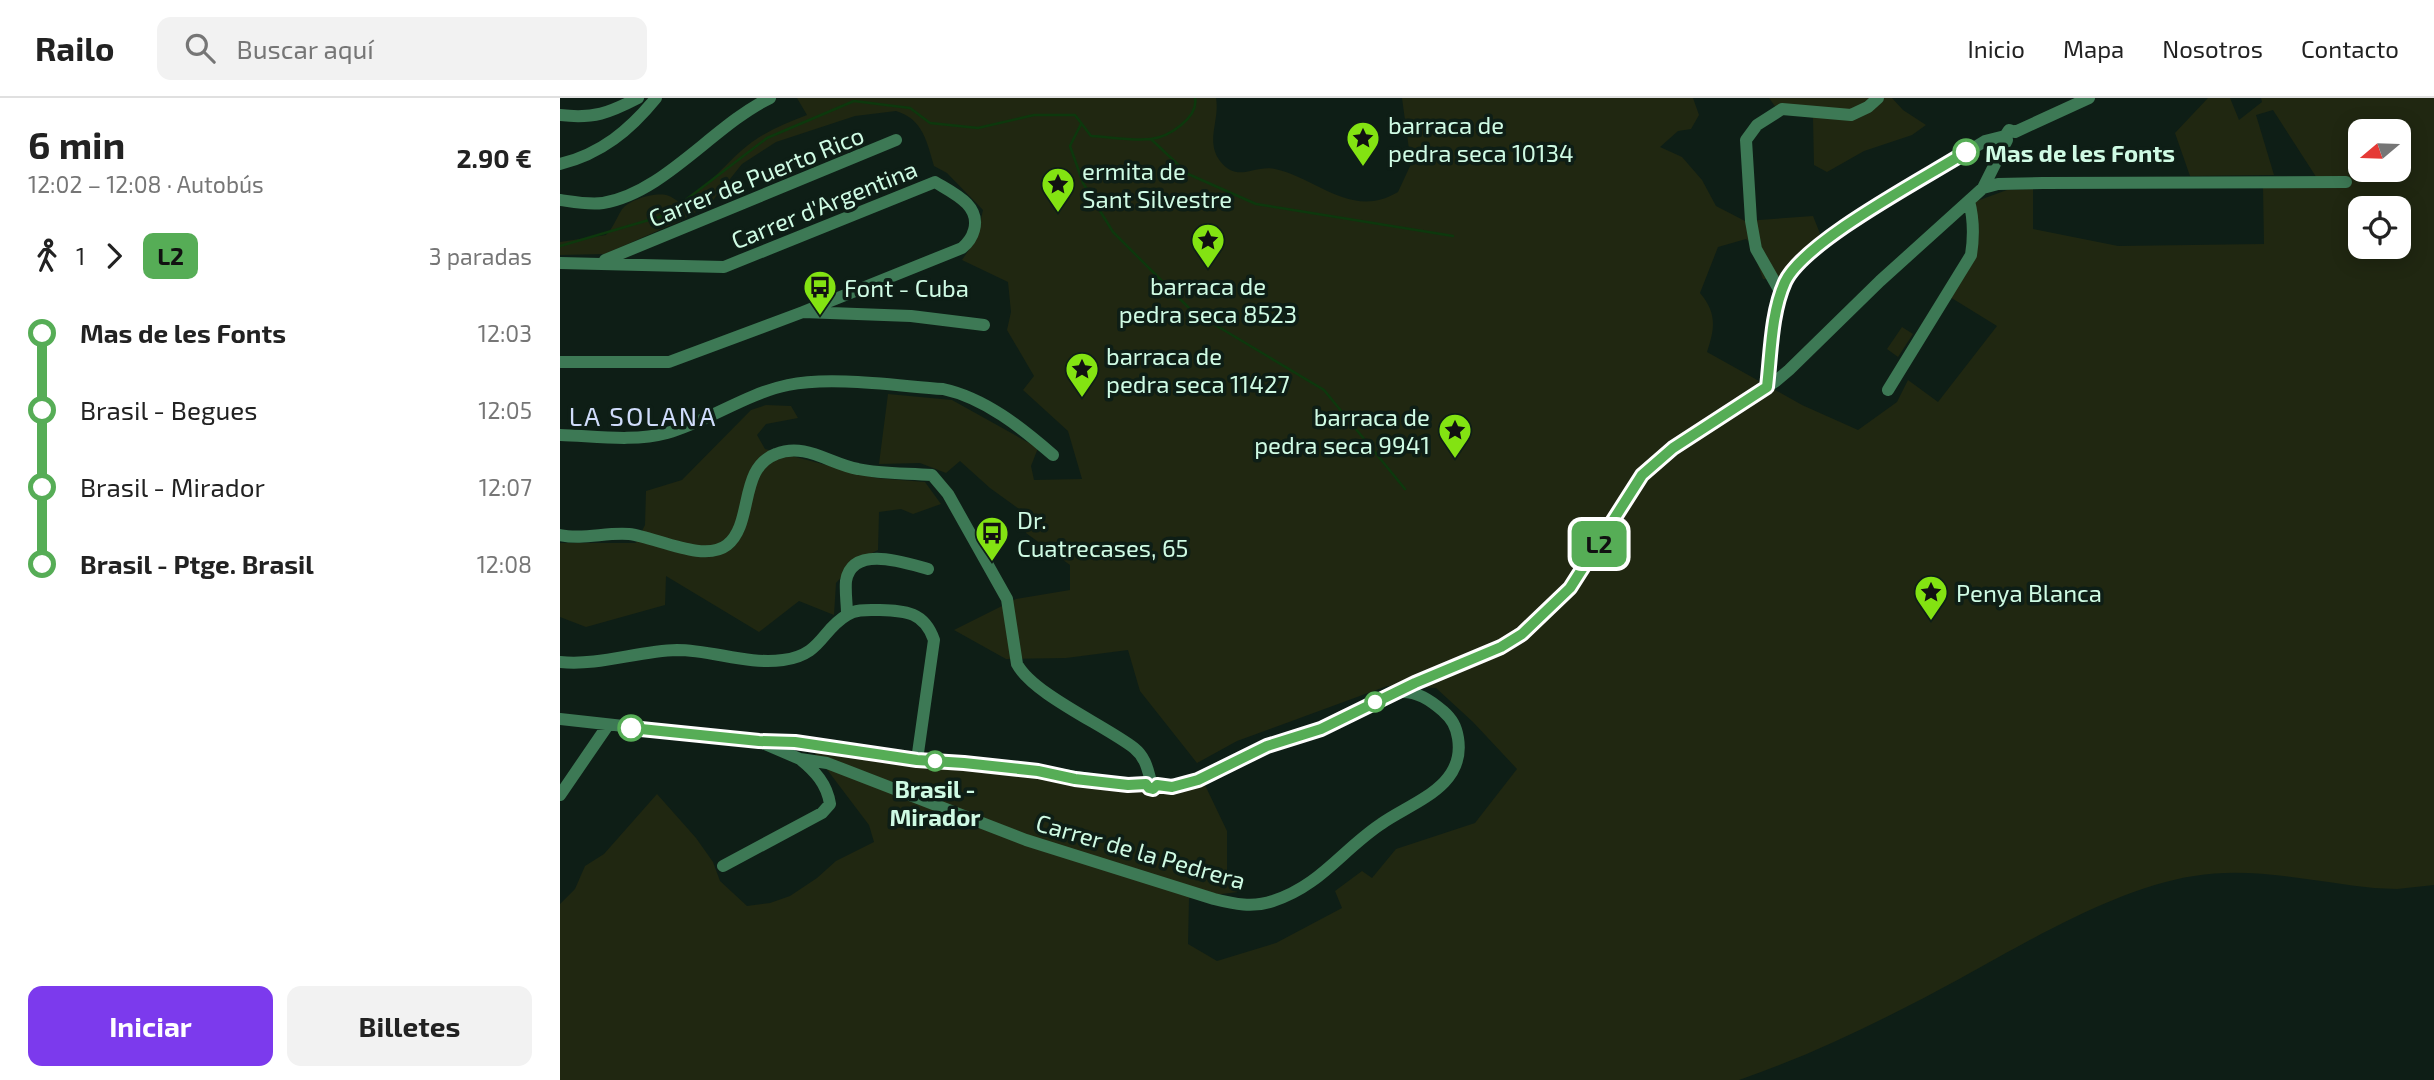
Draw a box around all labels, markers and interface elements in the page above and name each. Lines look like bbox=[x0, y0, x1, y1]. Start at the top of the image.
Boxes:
search box bbox=[157, 17, 647, 80]
text: Railo bbox=[35, 28, 115, 68]
icon: search bbox=[181, 29, 219, 67]
text: Buscar aquí bbox=[237, 33, 374, 64]
text: Inicio bbox=[1967, 34, 2025, 63]
text: Mapa bbox=[2063, 34, 2124, 63]
text: Nosotros bbox=[2162, 34, 2263, 63]
text: Contacto bbox=[2301, 34, 2399, 63]
place label: barraca de pedra seca 10134 bbox=[1388, 110, 1574, 167]
place icon: barraca de pedra seca 10134 bbox=[1344, 119, 1382, 168]
north arrow bbox=[2348, 119, 2412, 182]
map controls bbox=[2348, 119, 2411, 259]
street label: Carrer de Puerto Rico bbox=[644, 120, 868, 232]
text: 6 min bbox=[28, 121, 125, 167]
place label: Mas de les Fonts bbox=[1985, 138, 2175, 167]
marker: Mas de les Fonts bbox=[1953, 139, 1979, 165]
text: 2.90 € bbox=[456, 142, 532, 173]
street label: Carrer d'Argentina bbox=[727, 153, 921, 255]
place label: ermita de Sant Silvestre bbox=[1082, 156, 1232, 213]
place icon: ermita de Sant Silvestre bbox=[1039, 165, 1077, 214]
text: 12:02 – 12:08 · Autobús bbox=[28, 170, 264, 198]
button: locate bbox=[2348, 196, 2411, 259]
place icon: barraca de pedra seca 8523 bbox=[1189, 221, 1227, 270]
icon: walk bbox=[28, 237, 66, 275]
icon: forward bbox=[95, 237, 133, 275]
text: L2 bbox=[157, 241, 184, 270]
text: 1 bbox=[76, 242, 85, 270]
text: 3 paradas bbox=[429, 242, 532, 270]
bus stop icon: Font - Cuba bbox=[801, 268, 839, 317]
place label: barraca de pedra seca 8523 bbox=[1119, 271, 1297, 328]
place label: Font - Cuba bbox=[844, 273, 969, 302]
text: Mas de les Fonts bbox=[80, 317, 286, 348]
text: 12:03 bbox=[478, 319, 532, 347]
place label: barraca de pedra seca 11427 bbox=[1106, 341, 1290, 398]
place icon: barraca de pedra seca 11427 bbox=[1063, 350, 1101, 399]
text: Brasil - Begues bbox=[80, 394, 257, 425]
text: 12:05 bbox=[478, 396, 532, 424]
district label: LA SOLANA bbox=[569, 400, 717, 431]
place label: barraca de pedra seca 9941 bbox=[1254, 402, 1430, 459]
place icon: barraca de pedra seca 9941 bbox=[1436, 411, 1474, 460]
text: Brasil - Mirador bbox=[80, 471, 265, 502]
text: 12:07 bbox=[479, 473, 532, 501]
place label: Dr. Cuatrecases, 65 bbox=[1017, 505, 1188, 562]
bus stop icon: Dr. Cuatrecases, 65 bbox=[973, 514, 1011, 563]
line badge: L2 bbox=[1567, 521, 1630, 567]
text: L2 bbox=[1586, 529, 1612, 558]
text: Brasil - Ptge. Brasil bbox=[80, 548, 314, 579]
text: 12:08 bbox=[477, 550, 532, 578]
place icon: Penya Blanca bbox=[1912, 573, 1950, 622]
place label: Penya Blanca bbox=[1956, 578, 2102, 607]
unlabelled marker bbox=[1365, 692, 1385, 712]
unlabelled marker bbox=[618, 715, 644, 741]
marker: Brasil - Mirador bbox=[925, 751, 945, 771]
place label: Brasil - Mirador bbox=[889, 774, 981, 831]
street label: Carrer de la Pedrera bbox=[1033, 807, 1249, 895]
button: Iniciar bbox=[28, 986, 273, 1066]
button: Billetes bbox=[287, 986, 532, 1066]

